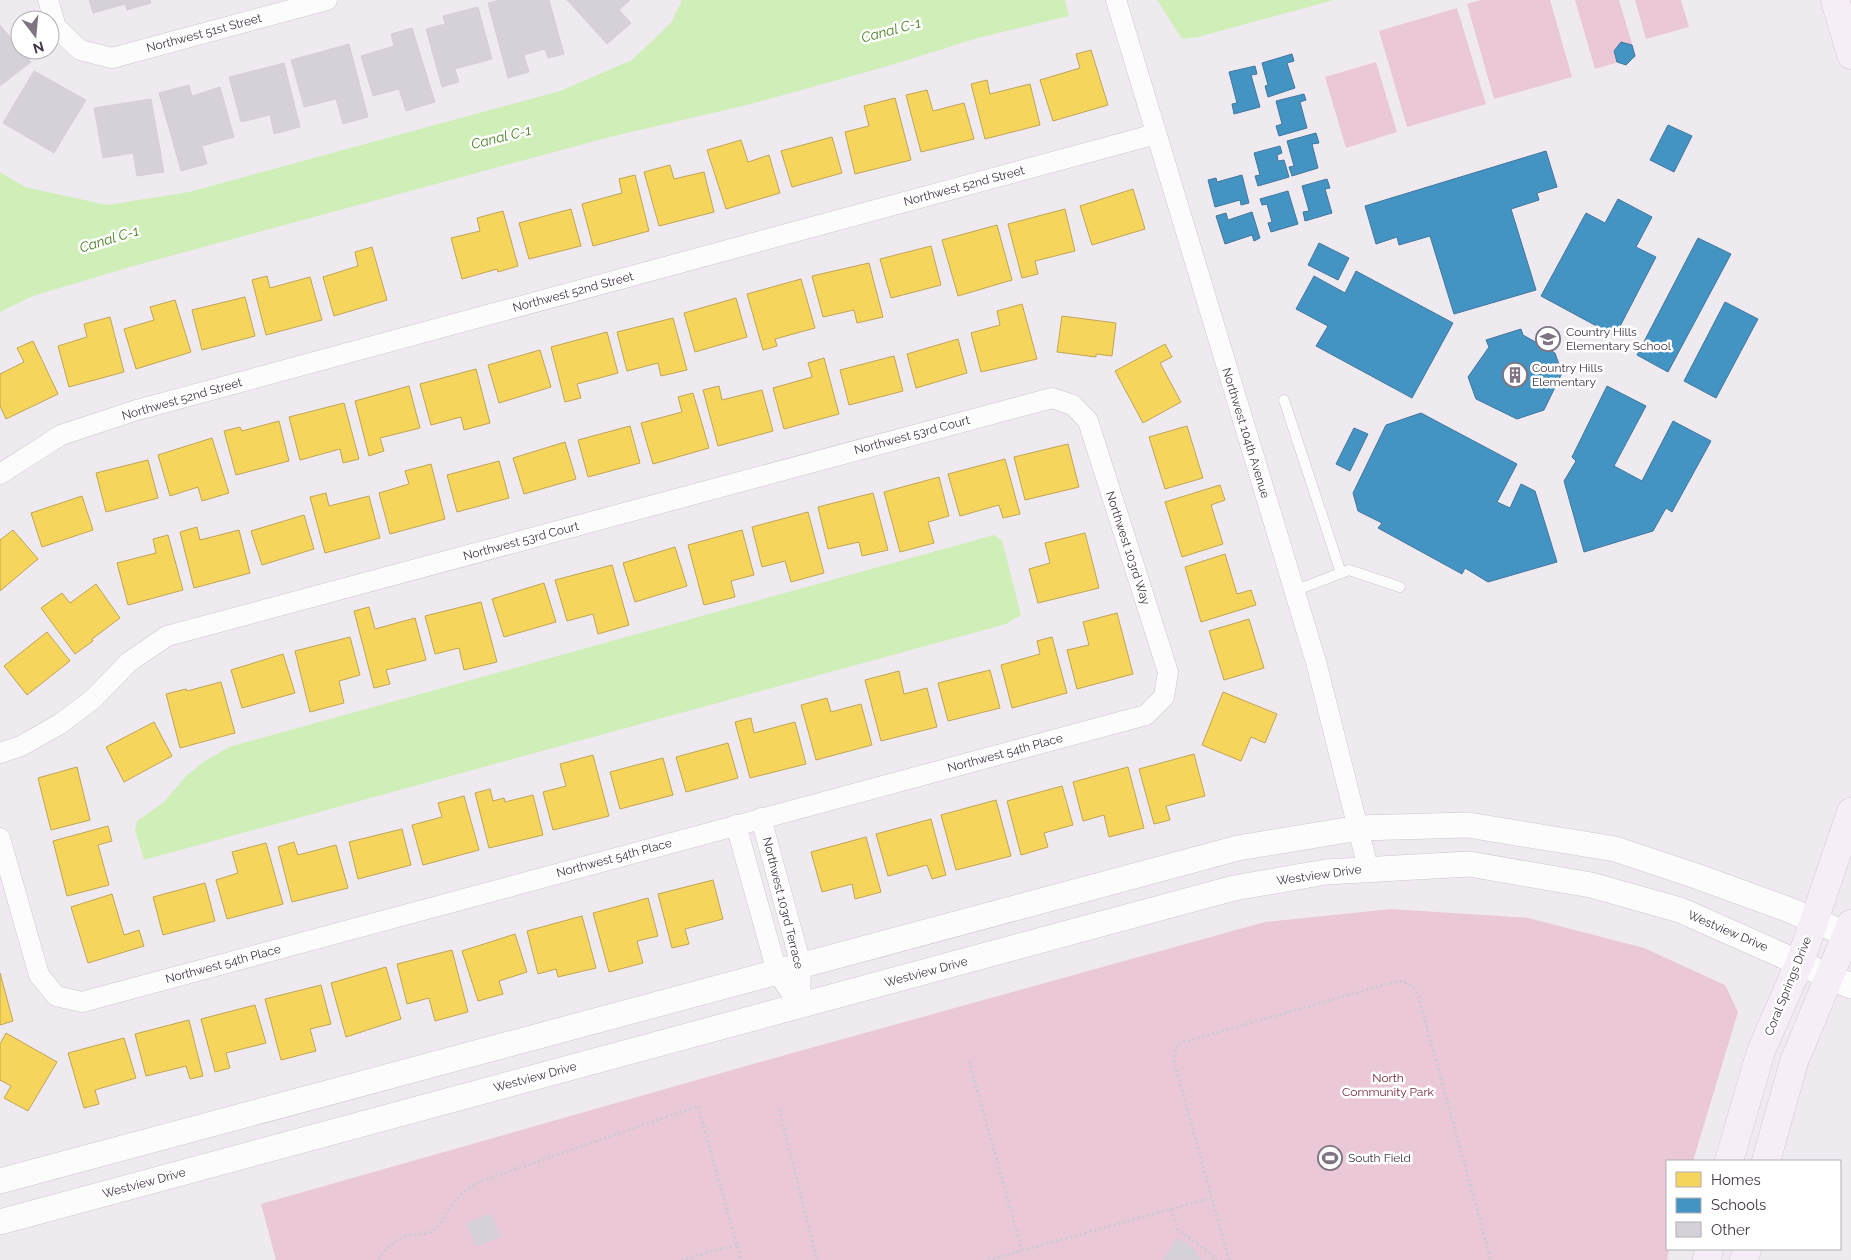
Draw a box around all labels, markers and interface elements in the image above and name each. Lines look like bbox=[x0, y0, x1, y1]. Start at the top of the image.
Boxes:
north arrow bbox=[10, 10, 60, 60]
street label: Northwest 51st Street bbox=[145, 11, 263, 55]
water label: Canal C-1 bbox=[859, 14, 923, 46]
text: N bbox=[31, 38, 46, 57]
water label: Canal C-1 bbox=[469, 122, 533, 152]
street label: Northwest 52nd Street bbox=[902, 163, 1026, 209]
water label: Canal C-1 bbox=[77, 222, 141, 256]
street label: Northwest 52nd Street bbox=[511, 269, 635, 315]
place label: Country Hills Elementary School bbox=[1566, 325, 1672, 353]
school or university icon: Country Hills Elementary School bbox=[1535, 326, 1561, 352]
place label: Country Hills Elementary bbox=[1532, 361, 1603, 389]
building icon: Country Hills Elementary bbox=[1502, 362, 1528, 388]
street label: Northwest 104th Avenue bbox=[1219, 366, 1273, 500]
street label: Northwest 52nd Street bbox=[120, 375, 244, 423]
street label: Northwest 53rd Court bbox=[853, 413, 971, 457]
street label: Northwest 103rd Way bbox=[1103, 489, 1153, 607]
street label: Northwest 53rd Court bbox=[462, 519, 580, 563]
street label: Northwest 54th Place bbox=[946, 731, 1064, 775]
street label: Northwest 54th Place bbox=[555, 836, 673, 880]
street label: Northwest 103rd Terrace bbox=[760, 836, 806, 970]
street label: Westview Drive bbox=[1276, 862, 1362, 888]
street label: Westview Drive bbox=[1686, 908, 1770, 954]
street label: Coral Springs Drive bbox=[1762, 934, 1814, 1038]
street label: Northwest 54th Place bbox=[164, 942, 282, 986]
street label: Westview Drive bbox=[883, 954, 969, 990]
street label: Westview Drive bbox=[492, 1059, 578, 1095]
park label: North Community Park bbox=[1342, 1071, 1435, 1099]
sports icon: South Field bbox=[1317, 1145, 1343, 1171]
place label: South Field bbox=[1348, 1151, 1411, 1165]
legend bbox=[1666, 1160, 1841, 1250]
street label: Westview Drive bbox=[101, 1165, 187, 1201]
text: Homes bbox=[1711, 1171, 1761, 1189]
text: Schools bbox=[1711, 1196, 1766, 1214]
text: Other bbox=[1711, 1221, 1751, 1239]

